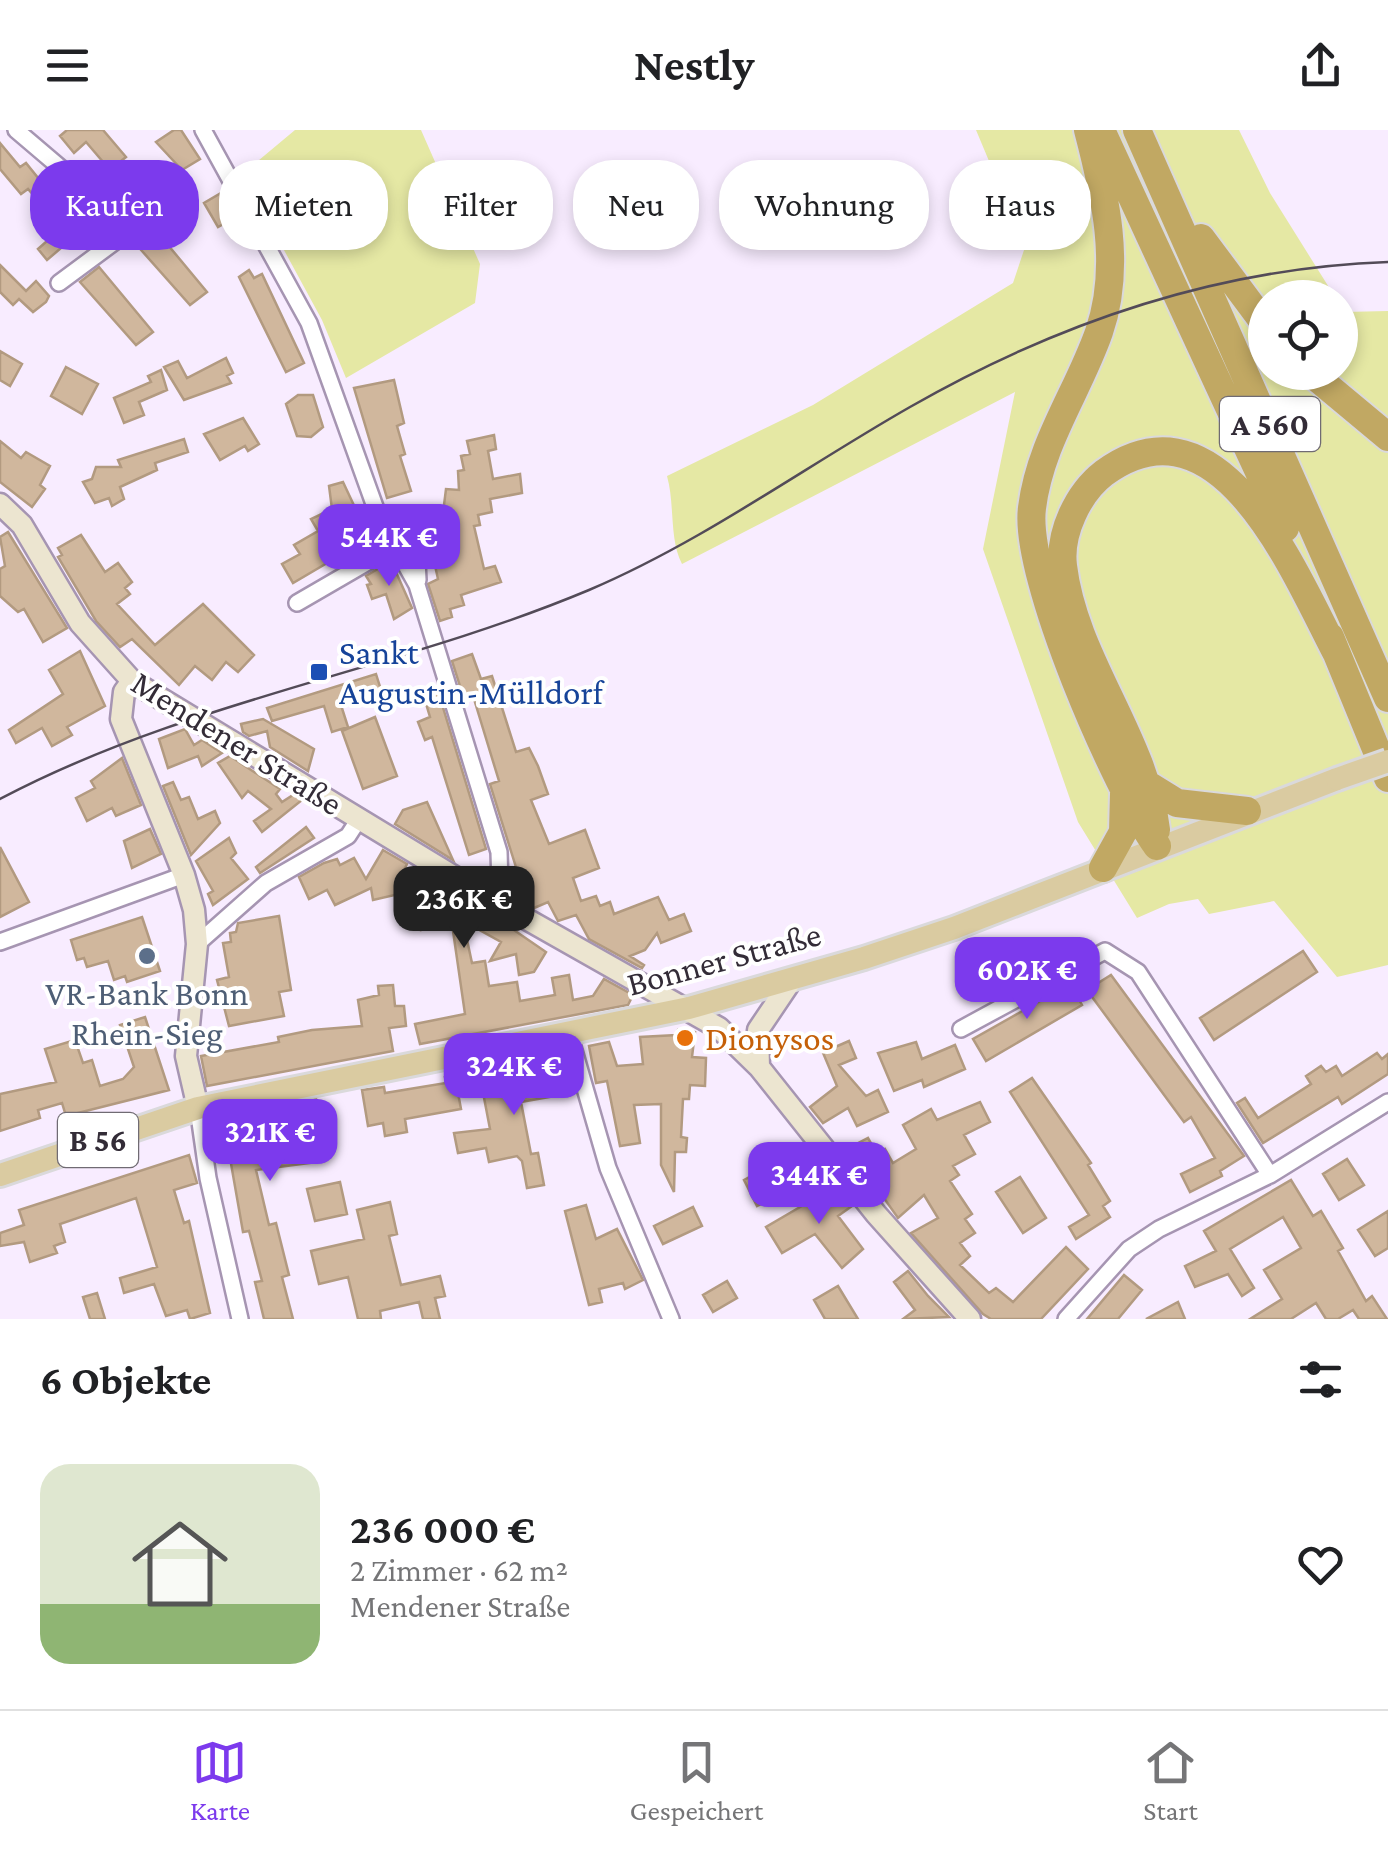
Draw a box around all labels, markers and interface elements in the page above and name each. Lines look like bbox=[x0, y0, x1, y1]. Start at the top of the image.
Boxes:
icon: menu bbox=[40, 38, 95, 93]
icon: share bbox=[1293, 38, 1348, 93]
text: Nestly bbox=[634, 40, 754, 90]
chip: Kaufen bbox=[30, 160, 199, 250]
chip: Mieten bbox=[219, 160, 388, 250]
chip: Filter bbox=[408, 160, 553, 250]
chip: Neu bbox=[573, 160, 699, 250]
chip: Wohnung bbox=[719, 160, 929, 250]
chip: Haus bbox=[949, 160, 1091, 250]
map controls bbox=[1248, 280, 1358, 390]
button: locate bbox=[1248, 280, 1358, 390]
road number: A 560 bbox=[1220, 397, 1320, 451]
pin: 544K € bbox=[308, 504, 470, 589]
text: 544K € bbox=[340, 518, 438, 554]
place label: Sankt Augustin-Mülldorf bbox=[339, 633, 605, 712]
marker: Sankt Augustin-Mülldorf bbox=[308, 661, 330, 683]
street label: Mendener Straße bbox=[124, 663, 350, 823]
pin: 236K € bbox=[383, 866, 545, 951]
text: 236K € bbox=[416, 880, 513, 916]
street label: Bonner Straße bbox=[623, 914, 825, 1004]
pin: 602K € bbox=[946, 937, 1108, 1022]
marker: VR-Bank Bonn Rhein-Sieg bbox=[136, 945, 158, 967]
text: 602K € bbox=[977, 951, 1077, 987]
place label: VR-Bank Bonn Rhein-Sieg bbox=[45, 974, 249, 1053]
place label: Dionysos bbox=[705, 1019, 834, 1058]
marker: Dionysos bbox=[674, 1027, 696, 1049]
pin: 324K € bbox=[433, 1033, 595, 1118]
text: 324K € bbox=[466, 1047, 562, 1083]
pin: 321K € bbox=[189, 1099, 351, 1184]
road number: B 56 bbox=[58, 1113, 138, 1167]
text: 321K € bbox=[224, 1113, 316, 1149]
pin: 344K € bbox=[738, 1142, 900, 1227]
text: 344K € bbox=[770, 1156, 868, 1192]
icon: filters bbox=[1293, 1352, 1348, 1407]
text: 6 Objekte bbox=[40, 1356, 211, 1403]
icon: home bbox=[120, 1504, 240, 1624]
text: 236 000 € bbox=[350, 1505, 535, 1552]
icon: heart bbox=[1293, 1537, 1348, 1592]
text: 2 Zimmer · 62 m² bbox=[350, 1552, 568, 1588]
text: Mendener Straße bbox=[350, 1588, 570, 1624]
tab: Karte bbox=[190, 1735, 250, 1826]
tab: Gespeichert bbox=[630, 1735, 763, 1826]
tab: Start bbox=[1143, 1735, 1198, 1826]

